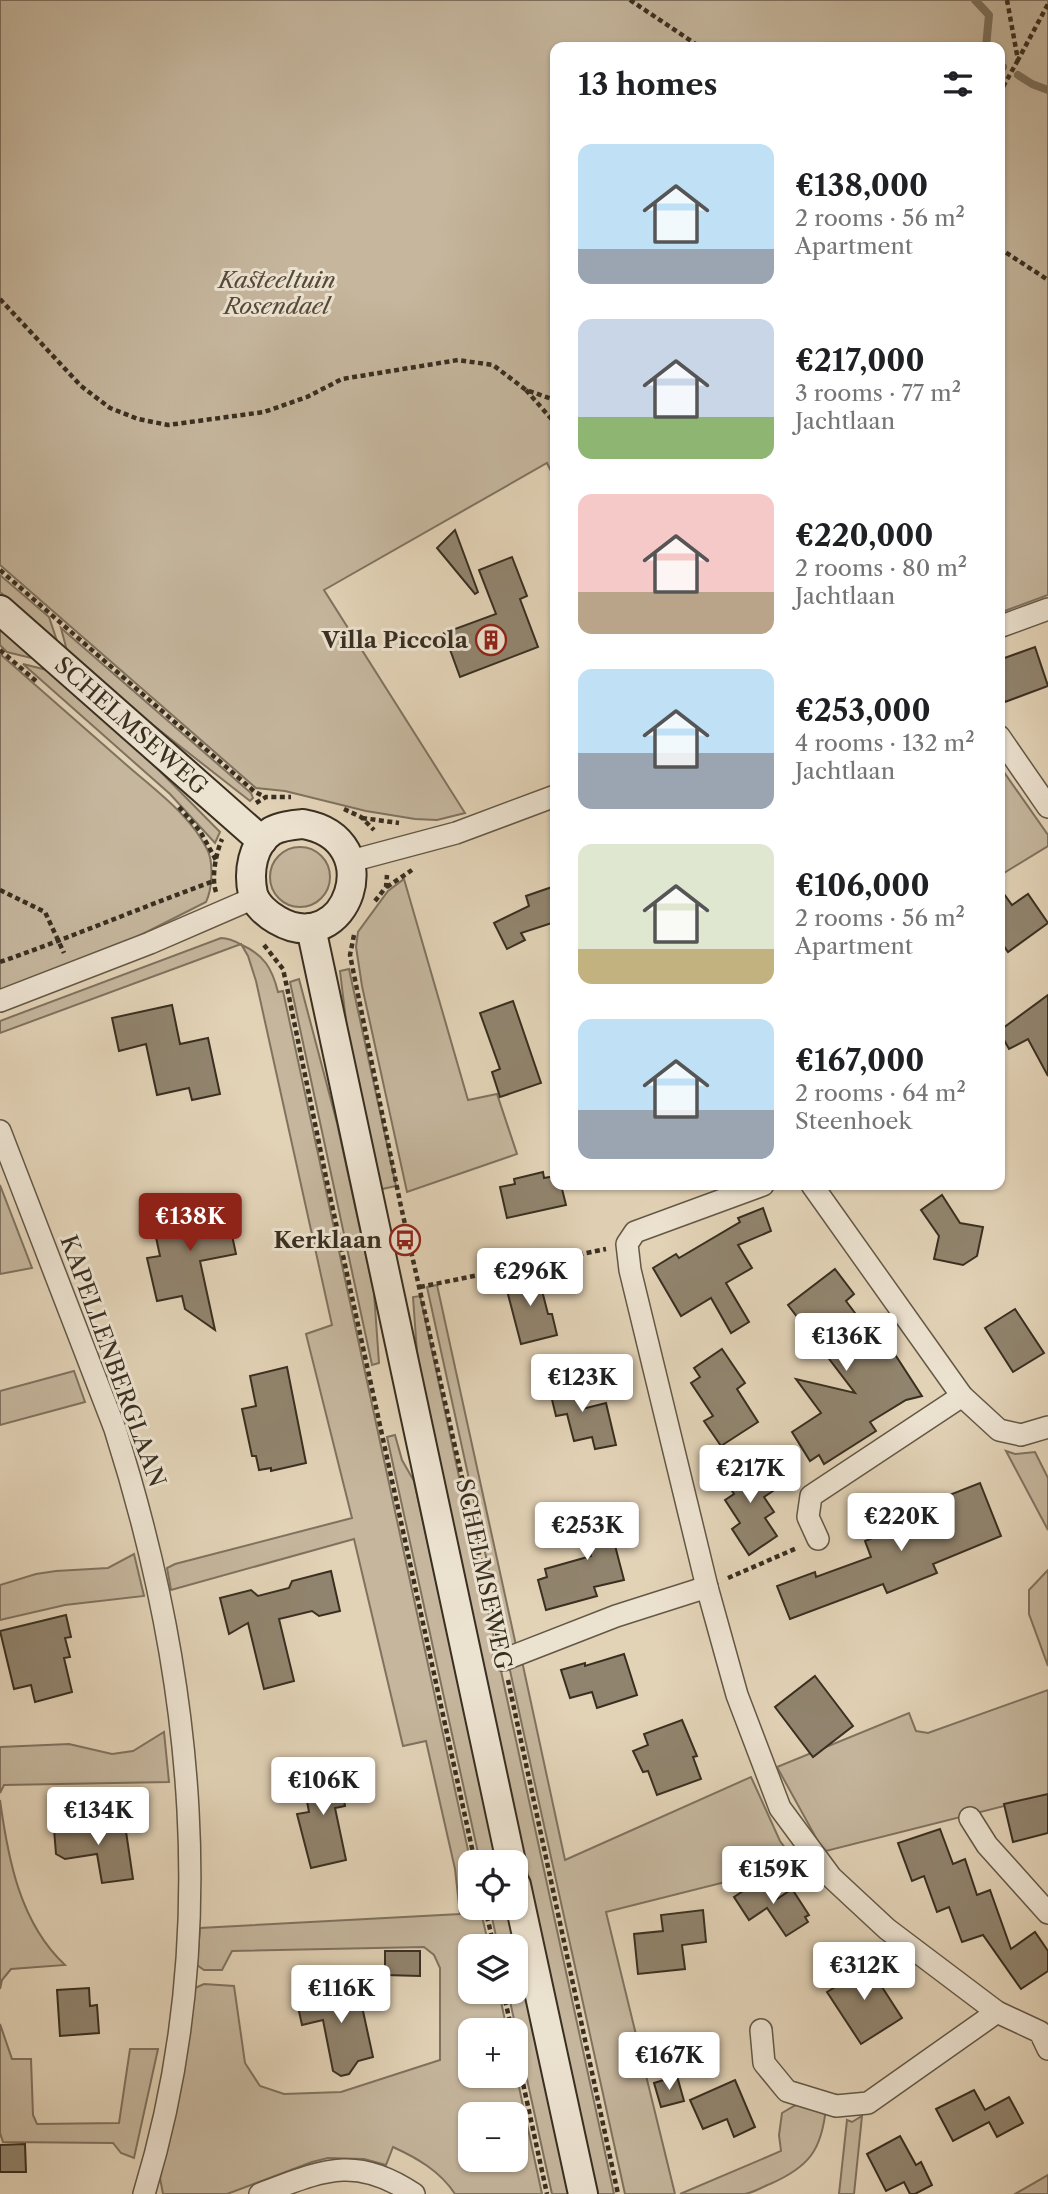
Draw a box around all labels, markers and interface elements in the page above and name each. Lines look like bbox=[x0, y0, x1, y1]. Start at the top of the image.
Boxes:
icon: filters bbox=[939, 65, 977, 103]
text: 13 homes bbox=[578, 66, 717, 103]
text: €138,000 bbox=[795, 167, 928, 204]
icon: home bbox=[634, 172, 718, 256]
text: 2 rooms · 56 m² bbox=[795, 204, 965, 232]
text: Apartment bbox=[795, 232, 913, 260]
park label: Kasteeltuin Rosendael bbox=[216, 266, 336, 320]
text: €217,000 bbox=[795, 342, 925, 379]
icon: home bbox=[634, 347, 718, 431]
text: 3 rooms · 77 m² bbox=[795, 379, 961, 407]
text: Jachtlaan bbox=[795, 407, 895, 435]
text: €220,000 bbox=[795, 517, 933, 554]
icon: home bbox=[634, 522, 718, 606]
text: 2 rooms · 80 m² bbox=[795, 554, 967, 582]
text: Jachtlaan bbox=[795, 582, 895, 610]
building icon: Villa Piccola bbox=[474, 623, 508, 657]
place label: Villa Piccola bbox=[321, 626, 469, 654]
street label: SCHELMSEWEG bbox=[49, 651, 214, 801]
text: €253,000 bbox=[795, 692, 931, 729]
icon: home bbox=[634, 697, 718, 781]
text: 4 rooms · 132 m² bbox=[795, 729, 975, 757]
text: Jachtlaan bbox=[795, 757, 895, 785]
text: €106,000 bbox=[795, 867, 930, 904]
icon: home bbox=[634, 872, 718, 956]
text: 2 rooms · 56 m² bbox=[795, 904, 965, 932]
text: Apartment bbox=[795, 932, 913, 960]
text: €167,000 bbox=[795, 1042, 924, 1079]
icon: home bbox=[634, 1047, 718, 1131]
text: 2 rooms · 64 m² bbox=[795, 1079, 966, 1107]
text: Steenhoek bbox=[795, 1107, 912, 1135]
pin: €138K bbox=[141, 1194, 239, 1253]
text: €138K bbox=[155, 1202, 225, 1230]
bus stop icon: Kerklaan bbox=[388, 1223, 422, 1257]
place label: Kerklaan bbox=[273, 1226, 382, 1254]
street label: KAPELLENBERGLAAN bbox=[54, 1231, 172, 1491]
pin: €296K bbox=[481, 1248, 579, 1308]
text: €296K bbox=[493, 1257, 567, 1285]
pin: €136K bbox=[797, 1314, 895, 1373]
text: €136K bbox=[811, 1322, 881, 1350]
pin: €123K bbox=[533, 1354, 631, 1414]
text: €123K bbox=[547, 1363, 617, 1391]
pin: €217K bbox=[701, 1446, 799, 1505]
text: €217K bbox=[716, 1454, 784, 1482]
street label: SCHELMSEWEG bbox=[450, 1476, 518, 1672]
pin: €220K bbox=[852, 1494, 950, 1553]
pin: €253K bbox=[538, 1502, 636, 1562]
text: €220K bbox=[864, 1502, 938, 1530]
text: €253K bbox=[551, 1511, 623, 1539]
pin: €106K bbox=[274, 1758, 372, 1817]
text: €106K bbox=[287, 1766, 359, 1794]
pin: €134K bbox=[49, 1787, 147, 1847]
text: €134K bbox=[63, 1796, 133, 1824]
pin: €159K bbox=[724, 1846, 822, 1906]
map controls bbox=[458, 1850, 528, 2172]
button: locate bbox=[458, 1850, 528, 1920]
text: €159K bbox=[738, 1855, 808, 1883]
button: layers bbox=[458, 1934, 528, 2004]
pin: €312K bbox=[815, 1942, 913, 2002]
text: €312K bbox=[829, 1951, 899, 1979]
pin: €116K bbox=[292, 1966, 390, 2025]
text: €116K bbox=[307, 1974, 375, 2002]
button: + bbox=[458, 2018, 528, 2088]
pin: €167K bbox=[620, 2032, 718, 2092]
text: €167K bbox=[635, 2041, 703, 2069]
button: − bbox=[458, 2102, 528, 2172]

